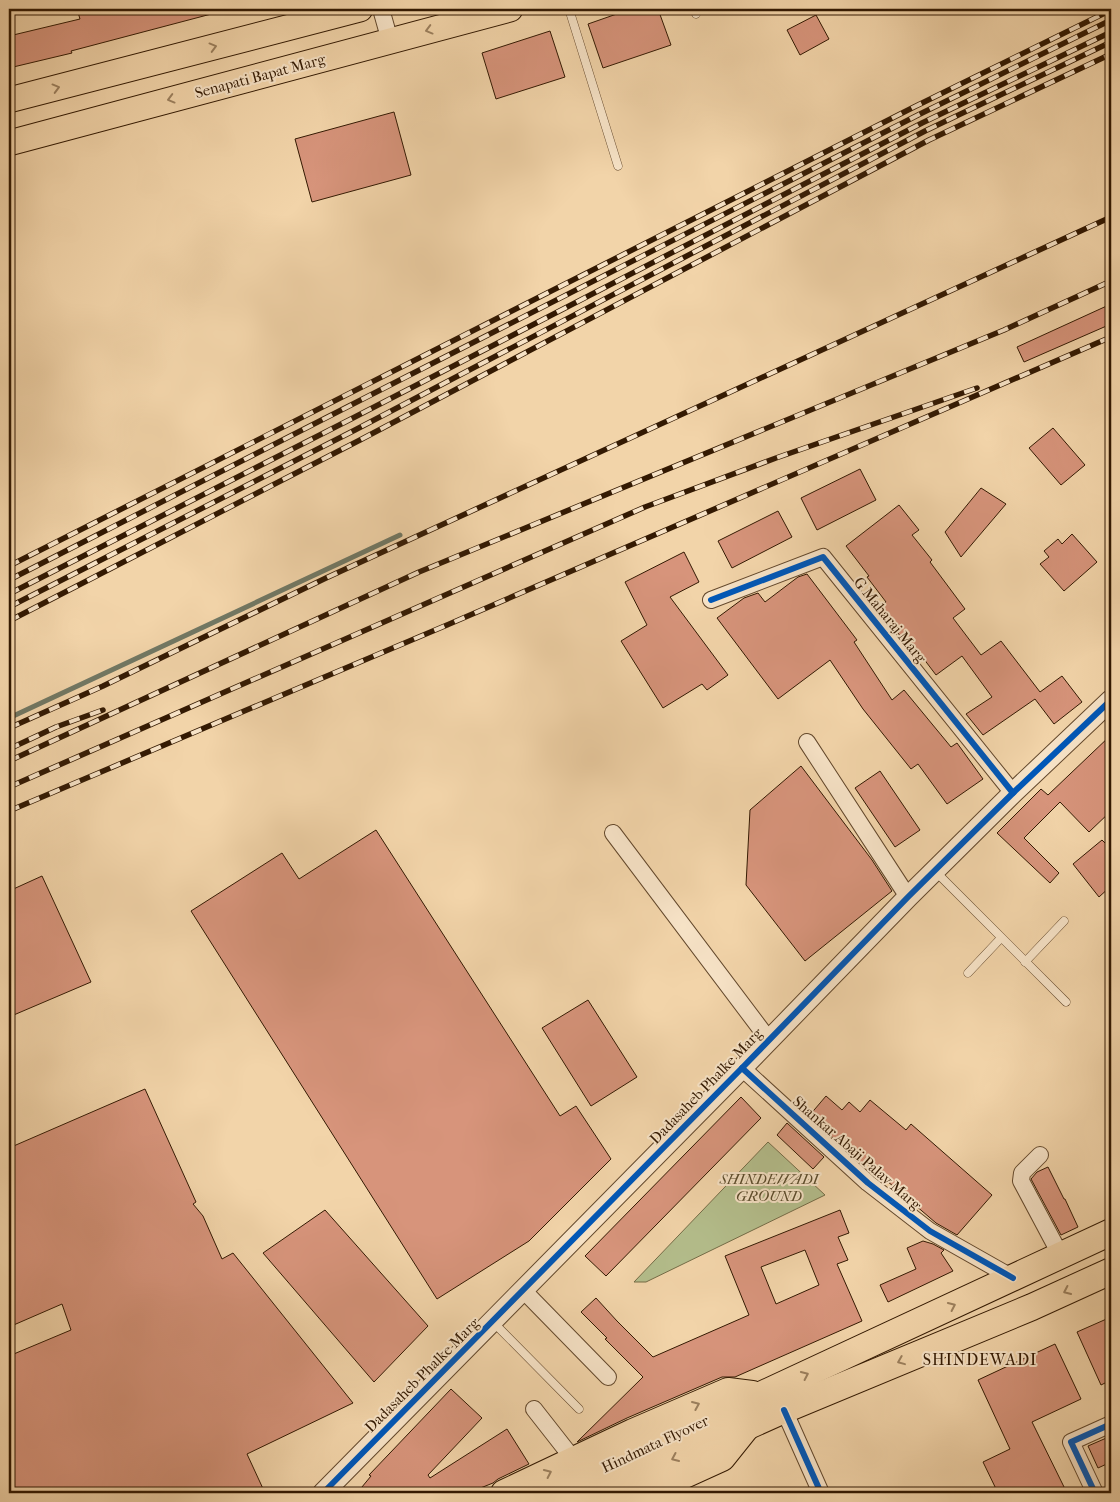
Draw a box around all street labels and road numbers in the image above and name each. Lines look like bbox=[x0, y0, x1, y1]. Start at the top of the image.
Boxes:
street label: Senapati Bapat Marg bbox=[193, 50, 328, 102]
street label: G Maharaj Marg bbox=[850, 573, 931, 667]
street label: Dadasaheb Phalke Marg bbox=[646, 1023, 767, 1148]
street label: Shankar Abaji Palav Marg bbox=[789, 1092, 926, 1214]
street label: Dadasaheb Phalke Marg bbox=[361, 1313, 484, 1436]
street label: Hindmata Flyover bbox=[599, 1411, 712, 1477]

